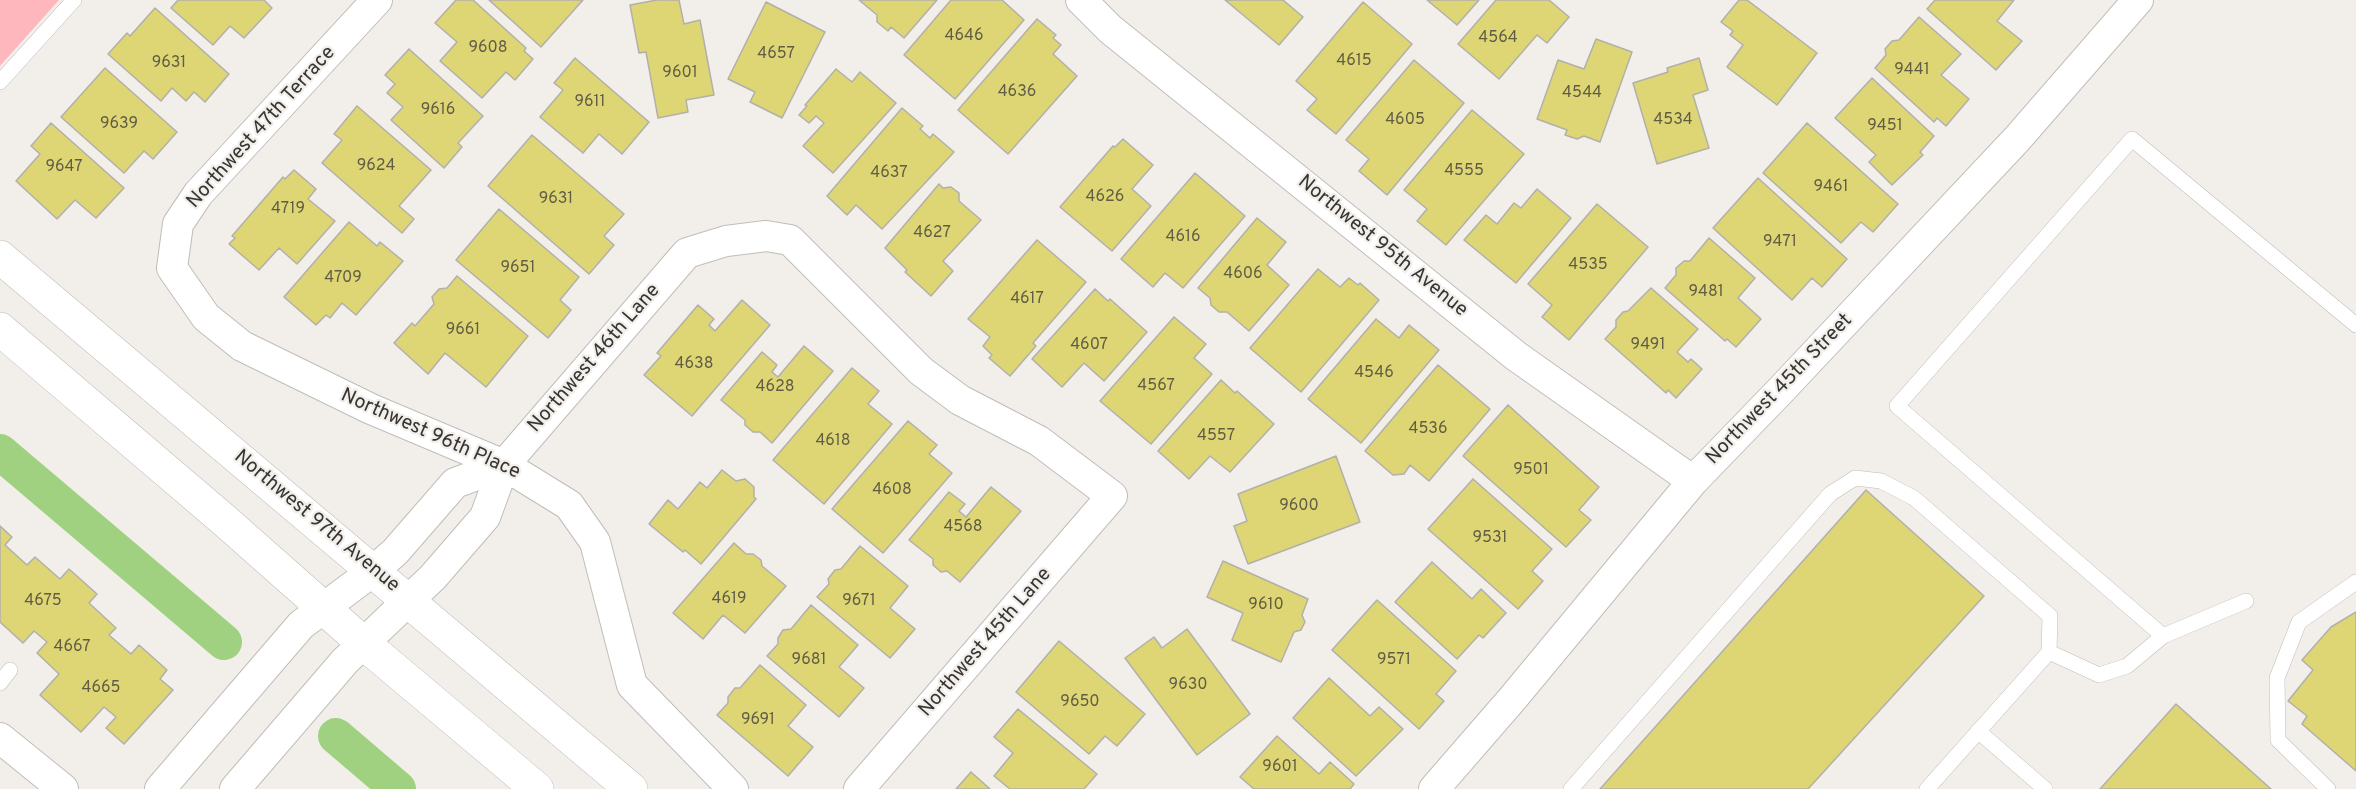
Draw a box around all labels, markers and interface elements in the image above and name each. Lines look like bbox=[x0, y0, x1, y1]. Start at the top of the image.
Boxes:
house number: 4646 bbox=[945, 27, 983, 47]
house number: 4564 bbox=[1478, 29, 1518, 49]
house number: 9608 bbox=[468, 39, 508, 59]
street label: Northwest 47th Terrace bbox=[183, 42, 341, 214]
house number: 4657 bbox=[757, 45, 795, 65]
house number: 4615 bbox=[1336, 52, 1372, 72]
house number: 9631 bbox=[152, 54, 186, 74]
house number: 9441 bbox=[1894, 61, 1930, 81]
house number: 9601 bbox=[662, 64, 698, 84]
house number: 4636 bbox=[998, 83, 1036, 103]
house number: 4544 bbox=[1562, 84, 1602, 104]
house number: 9611 bbox=[574, 93, 606, 113]
house number: 9616 bbox=[421, 101, 455, 121]
house number: 4605 bbox=[1385, 111, 1425, 131]
house number: 4534 bbox=[1653, 111, 1693, 131]
house number: 9639 bbox=[100, 115, 138, 135]
house number: 9451 bbox=[1867, 117, 1903, 137]
house number: 9624 bbox=[357, 157, 395, 177]
house number: 9647 bbox=[45, 158, 83, 178]
house number: 4555 bbox=[1444, 162, 1484, 182]
house number: 4637 bbox=[870, 164, 908, 184]
street label: Northwest 95th Avenue bbox=[1292, 171, 1472, 323]
house number: 9461 bbox=[1813, 178, 1849, 198]
house number: 4626 bbox=[1086, 188, 1124, 208]
house number: 9631 bbox=[539, 190, 573, 210]
house number: 4719 bbox=[271, 200, 305, 220]
house number: 4627 bbox=[913, 224, 951, 244]
house number: 4616 bbox=[1165, 228, 1201, 248]
house number: 9471 bbox=[1763, 233, 1797, 253]
house number: 4535 bbox=[1568, 256, 1608, 276]
house number: 9651 bbox=[500, 259, 536, 279]
house number: 4606 bbox=[1223, 265, 1263, 285]
house number: 4709 bbox=[324, 269, 362, 289]
street label: Northwest 46th Lane bbox=[524, 280, 666, 438]
house number: 9481 bbox=[1688, 283, 1724, 303]
house number: 4617 bbox=[1010, 290, 1044, 310]
street label: Northwest 45th Street bbox=[1702, 309, 1858, 471]
house number: 9661 bbox=[446, 321, 480, 341]
house number: 4607 bbox=[1070, 336, 1108, 356]
house number: 9491 bbox=[1631, 336, 1665, 356]
house number: 4638 bbox=[675, 355, 713, 375]
house number: 4546 bbox=[1354, 364, 1394, 384]
house number: 4567 bbox=[1137, 377, 1175, 397]
house number: 4628 bbox=[755, 378, 795, 398]
street label: Northwest 96th Place bbox=[336, 385, 524, 485]
house number: 4536 bbox=[1408, 420, 1448, 440]
house number: 4557 bbox=[1197, 427, 1235, 447]
house number: 4618 bbox=[815, 432, 851, 452]
street label: Northwest 97th Avenue bbox=[228, 446, 404, 598]
house number: 9501 bbox=[1513, 461, 1549, 481]
house number: 4608 bbox=[872, 481, 912, 501]
house number: 9600 bbox=[1279, 497, 1319, 517]
house number: 4568 bbox=[943, 518, 983, 538]
house number: 9531 bbox=[1472, 529, 1508, 549]
street label: Northwest 45th Lane bbox=[915, 563, 1057, 723]
house number: 4619 bbox=[711, 590, 747, 610]
house number: 4675 bbox=[24, 592, 62, 612]
house number: 9671 bbox=[842, 592, 876, 612]
house number: 9610 bbox=[1248, 596, 1284, 616]
house number: 4667 bbox=[53, 638, 91, 658]
house number: 9681 bbox=[792, 651, 826, 671]
house number: 9571 bbox=[1377, 651, 1411, 671]
house number: 9630 bbox=[1169, 676, 1207, 696]
house number: 4665 bbox=[82, 679, 120, 699]
house number: 9650 bbox=[1060, 693, 1100, 713]
house number: 9691 bbox=[741, 711, 775, 731]
house number: 9601 bbox=[1262, 758, 1298, 778]

